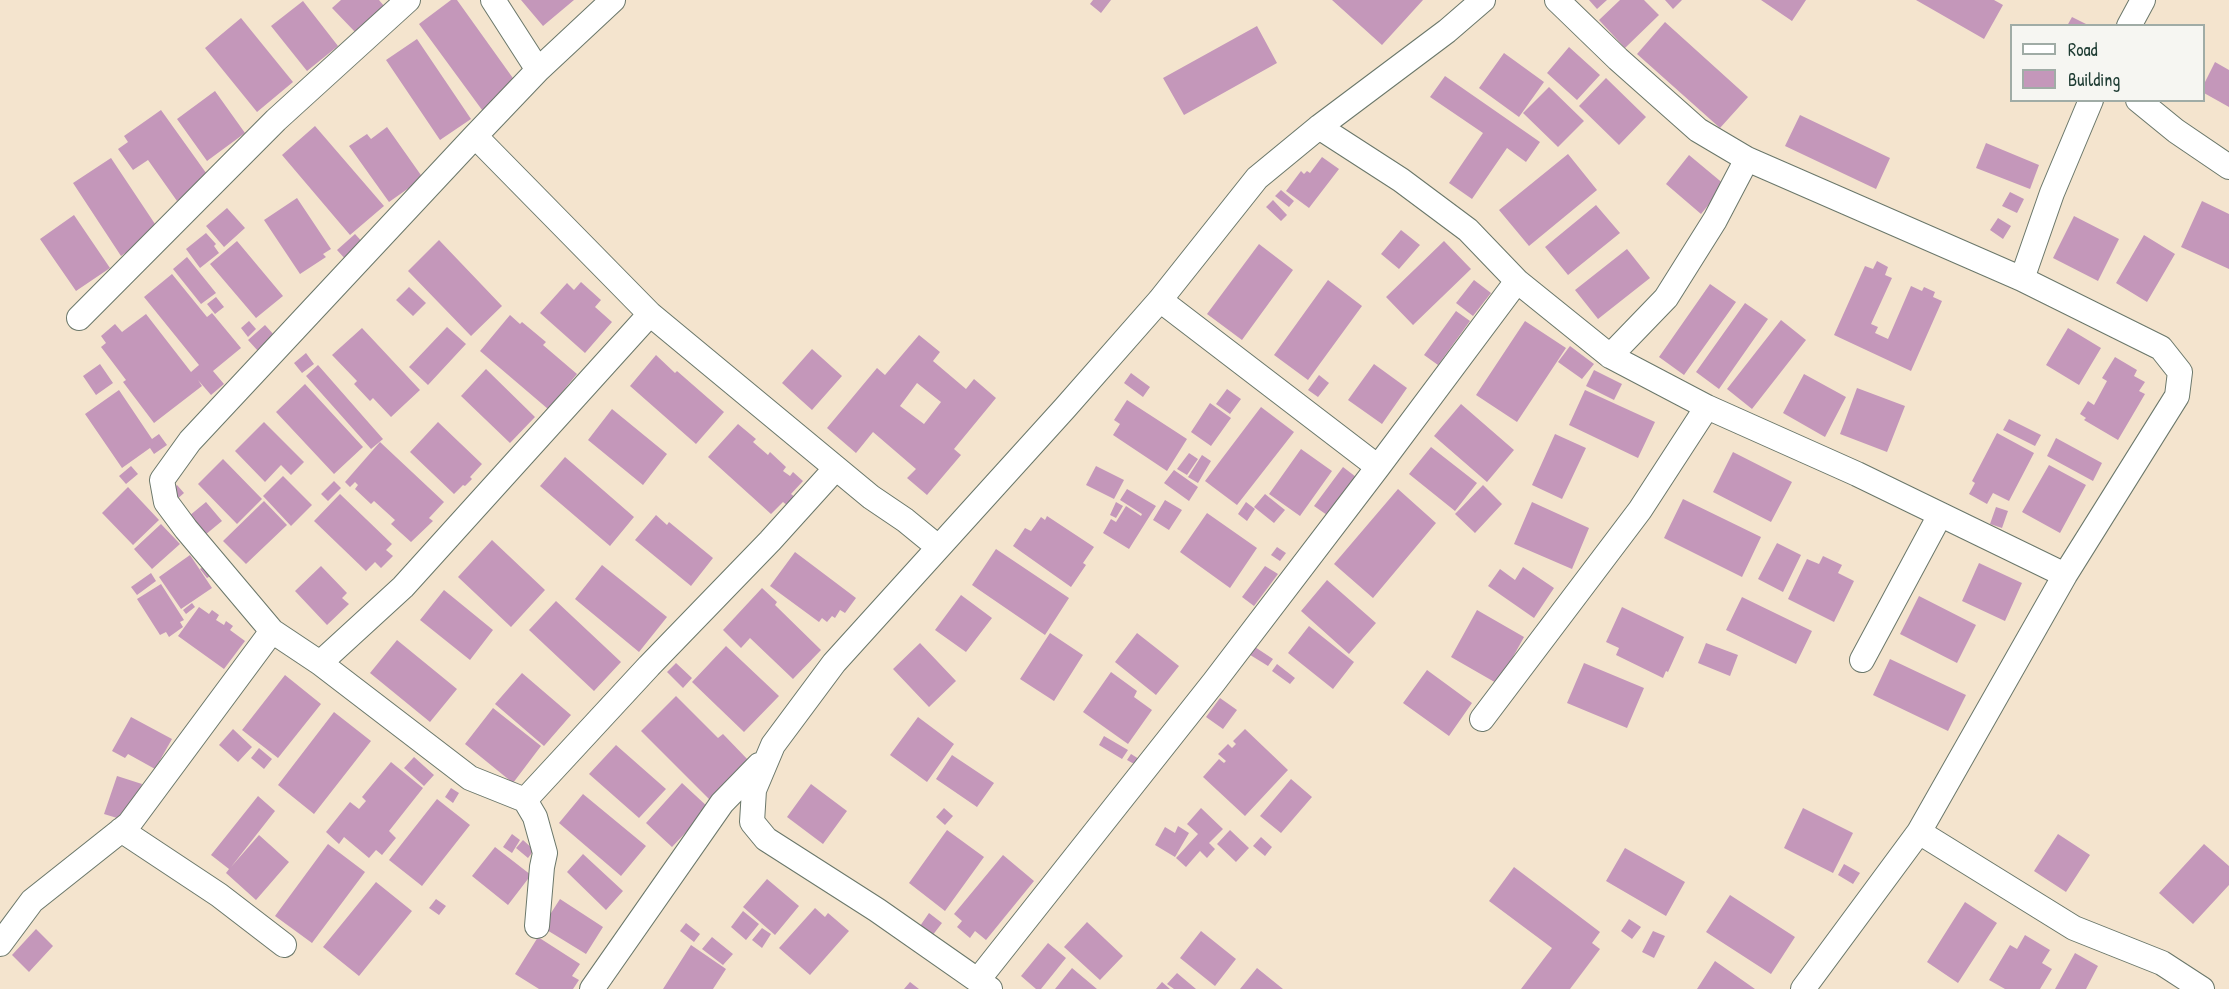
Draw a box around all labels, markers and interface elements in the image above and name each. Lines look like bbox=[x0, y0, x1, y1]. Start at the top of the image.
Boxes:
legend bbox=[2010, 24, 2205, 102]
text: Road bbox=[2068, 37, 2098, 62]
text: Building bbox=[2068, 67, 2120, 92]

